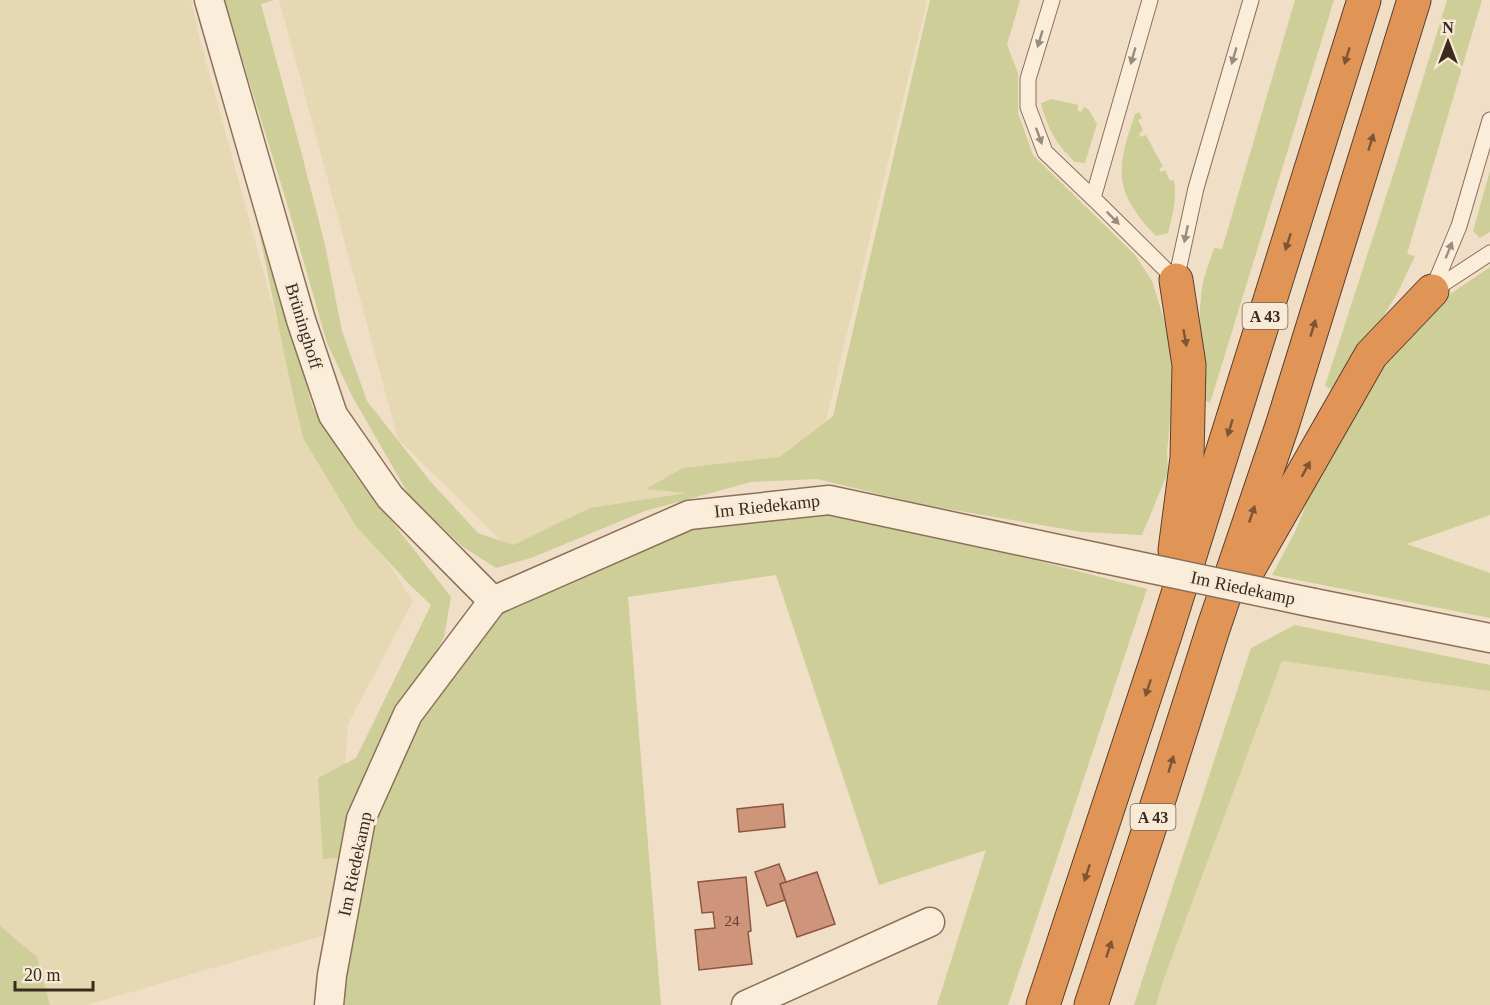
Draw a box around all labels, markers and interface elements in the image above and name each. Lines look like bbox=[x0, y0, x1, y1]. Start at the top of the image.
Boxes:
north arrow bbox=[1418, 12, 1478, 72]
text: N bbox=[1442, 19, 1454, 36]
one-way arrow bbox=[1035, 31, 1044, 49]
one-way arrow bbox=[1128, 47, 1137, 65]
one-way arrow bbox=[1229, 47, 1238, 65]
one-way arrow bbox=[1342, 47, 1351, 65]
one-way arrow bbox=[1034, 127, 1044, 145]
one-way arrow bbox=[1367, 133, 1376, 151]
one-way arrow bbox=[1106, 211, 1120, 225]
one-way arrow bbox=[1181, 225, 1190, 244]
one-way arrow bbox=[1283, 233, 1292, 251]
one-way arrow bbox=[1444, 241, 1454, 259]
street label: Brüninghoff bbox=[281, 281, 327, 371]
road number: A 43 bbox=[1242, 303, 1288, 329]
one-way arrow bbox=[1309, 319, 1318, 337]
one-way arrow bbox=[1181, 329, 1190, 348]
one-way arrow bbox=[1224, 419, 1234, 437]
one-way arrow bbox=[1300, 461, 1311, 477]
street label: Im Riedekamp bbox=[713, 490, 821, 522]
one-way arrow bbox=[1248, 504, 1258, 522]
street label: Im Riedekamp bbox=[1189, 567, 1297, 609]
one-way arrow bbox=[1142, 679, 1152, 697]
one-way arrow bbox=[1167, 755, 1176, 773]
road number: A 43 bbox=[1130, 804, 1176, 830]
street label: Im Riedekamp bbox=[334, 810, 376, 918]
one-way arrow bbox=[1081, 864, 1091, 882]
house number: 24 bbox=[725, 913, 740, 929]
one-way arrow bbox=[1105, 940, 1115, 958]
scale bar bbox=[15, 954, 93, 992]
text: 20 m bbox=[24, 965, 61, 985]

